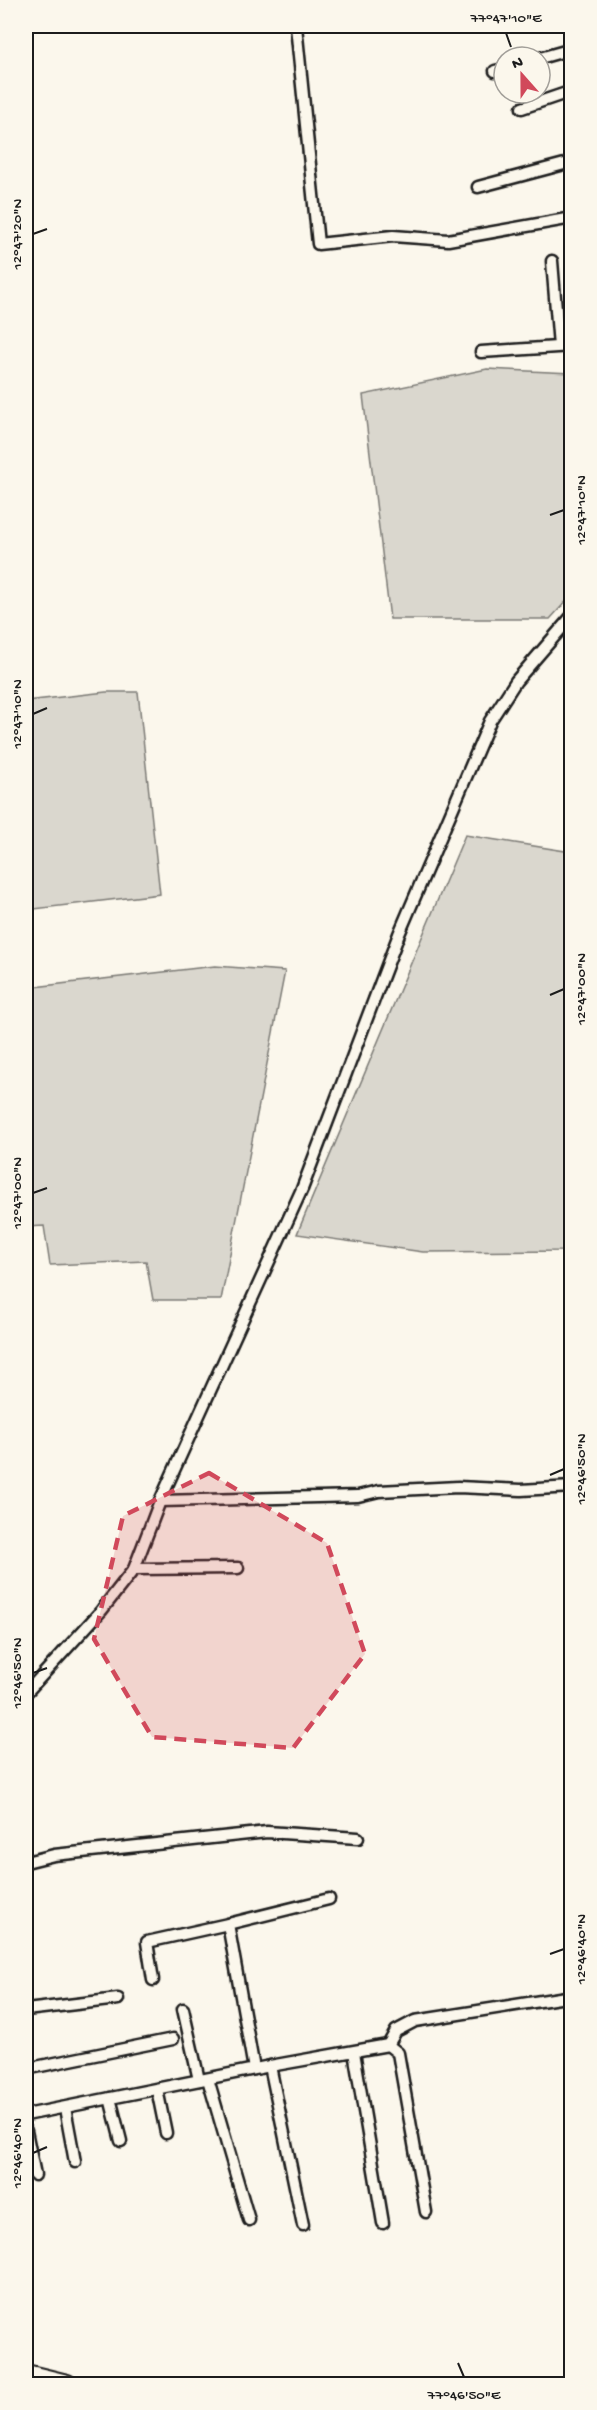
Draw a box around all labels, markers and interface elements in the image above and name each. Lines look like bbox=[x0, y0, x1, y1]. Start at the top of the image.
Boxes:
text: 77°47'10"E bbox=[469, 10, 542, 28]
north arrow bbox=[492, 45, 552, 105]
text: N bbox=[510, 53, 527, 75]
text: 12°47'20"N bbox=[9, 198, 27, 270]
text: 12°47'10"N bbox=[573, 475, 591, 546]
text: 12°47'10"N bbox=[9, 679, 27, 750]
text: 12°47'00"N bbox=[573, 953, 591, 1026]
text: 12°47'00"N bbox=[9, 1157, 27, 1230]
text: 12°46'50"N bbox=[573, 1433, 591, 1506]
text: 12°46'50"N bbox=[9, 1637, 27, 1710]
text: 12°46'40"N bbox=[573, 1914, 591, 1985]
text: 12°46'40"N bbox=[9, 2118, 27, 2189]
text: 77°46'50"E bbox=[427, 2387, 501, 2405]

